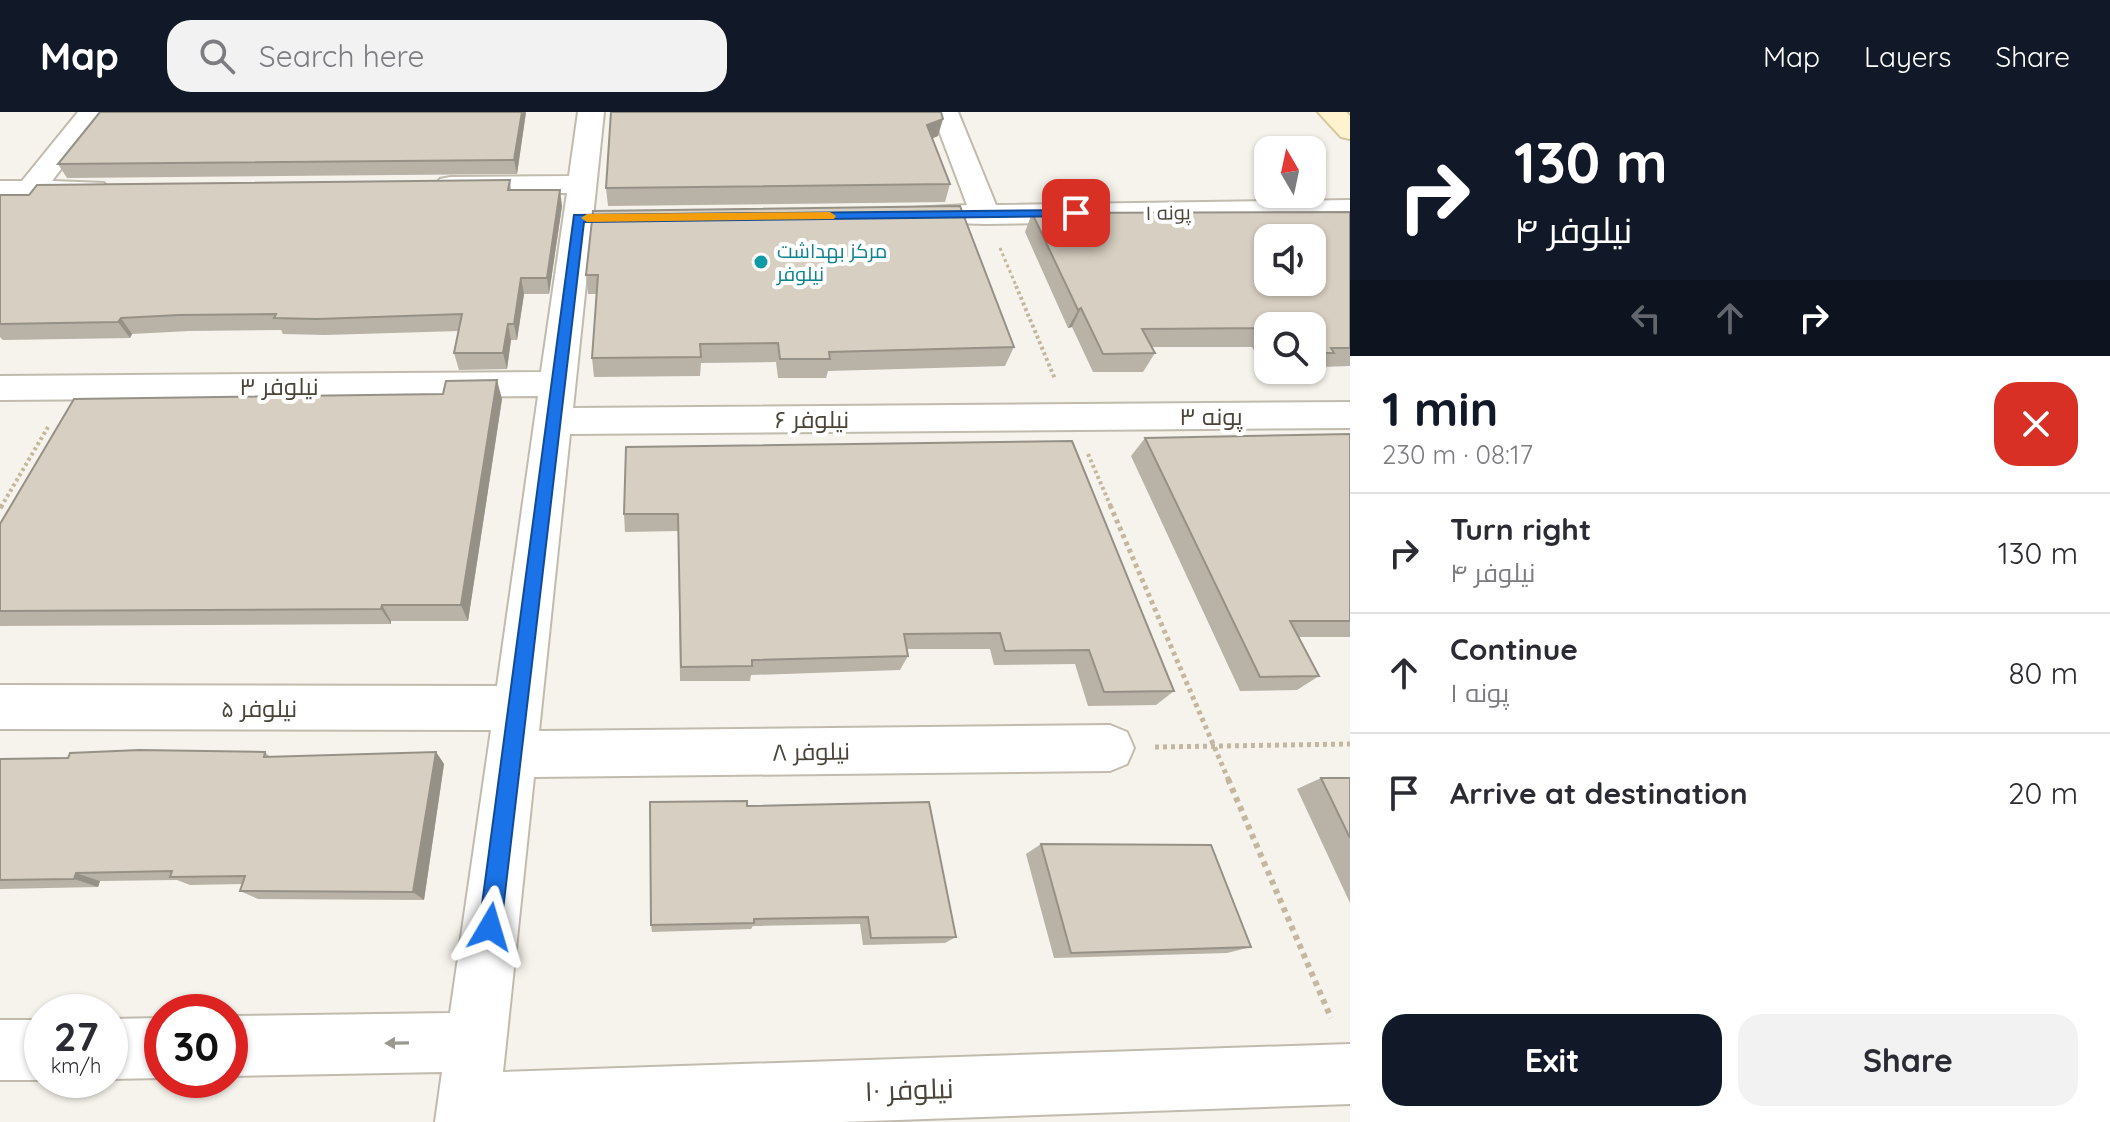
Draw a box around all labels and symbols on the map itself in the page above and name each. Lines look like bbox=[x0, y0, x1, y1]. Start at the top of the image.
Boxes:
north arrow bbox=[1254, 136, 1326, 208]
pin bbox=[1042, 179, 1110, 247]
street label: پونه ۱ bbox=[1145, 199, 1192, 226]
place label: مرکز بهداشت نیلوفر bbox=[776, 238, 887, 286]
marker: مرکز بهداشت نیلوفر bbox=[752, 253, 770, 271]
street label: نیلوفر ۳ bbox=[239, 371, 319, 401]
street label: پونه ۳ bbox=[1179, 401, 1243, 433]
street label: نیلوفر ۶ bbox=[775, 404, 849, 434]
street label: نیلوفر ۵ bbox=[221, 693, 297, 723]
street label: نیلوفر ۸ bbox=[772, 735, 850, 767]
position arrow bbox=[448, 885, 532, 969]
speed limit sign: 30 bbox=[144, 994, 248, 1098]
one-way arrow bbox=[384, 1037, 409, 1050]
street label: نیلوفر ۱۰ bbox=[864, 1070, 954, 1108]

